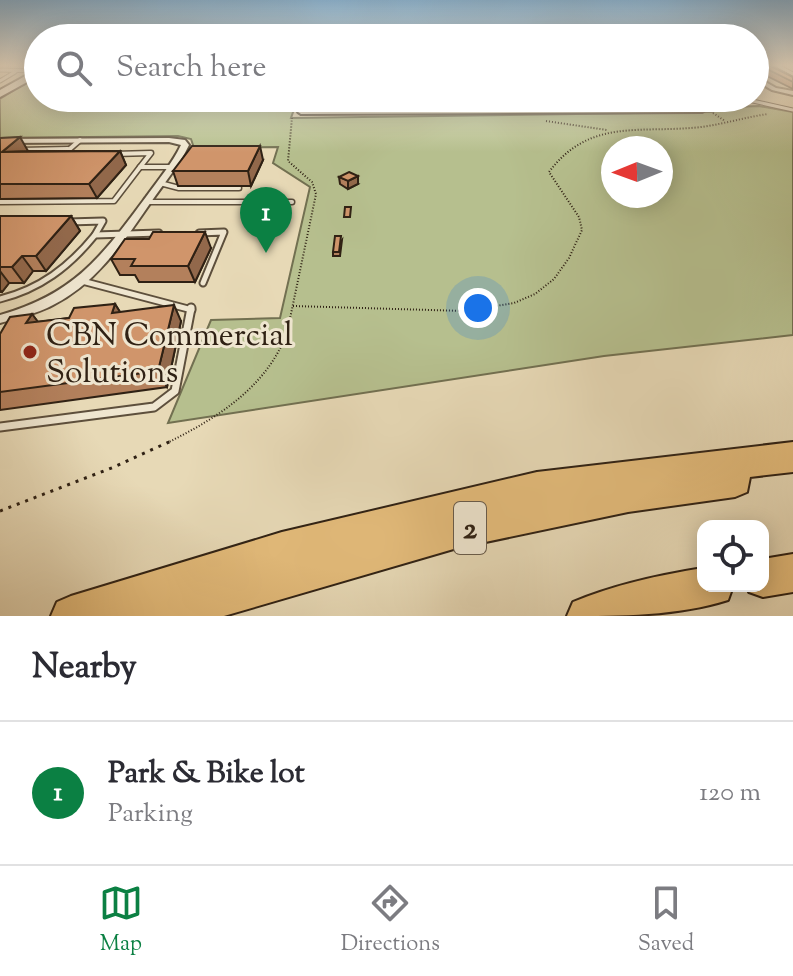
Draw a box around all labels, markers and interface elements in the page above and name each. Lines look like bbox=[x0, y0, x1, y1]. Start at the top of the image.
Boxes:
search box bbox=[24, 24, 769, 112]
icon: search bbox=[52, 46, 96, 90]
text: Search here bbox=[116, 47, 266, 90]
north arrow bbox=[601, 136, 673, 208]
pin: 1 bbox=[240, 187, 292, 253]
your location bbox=[458, 288, 498, 328]
place label: CBN Commercial Solutions bbox=[46, 314, 293, 397]
marker: CBN Commercial Solutions bbox=[21, 343, 39, 361]
road number: 2 bbox=[454, 502, 486, 554]
map controls bbox=[697, 520, 769, 592]
button: locate bbox=[697, 520, 769, 592]
text: Nearby bbox=[32, 644, 137, 693]
text: Park & Bike lot bbox=[108, 753, 305, 796]
text: 1 bbox=[54, 775, 62, 812]
text: 120 m bbox=[699, 775, 761, 812]
text: Parking bbox=[108, 796, 193, 833]
tab: Map bbox=[99, 881, 143, 961]
tab: Directions bbox=[341, 881, 440, 961]
tab: Saved bbox=[638, 881, 694, 961]

